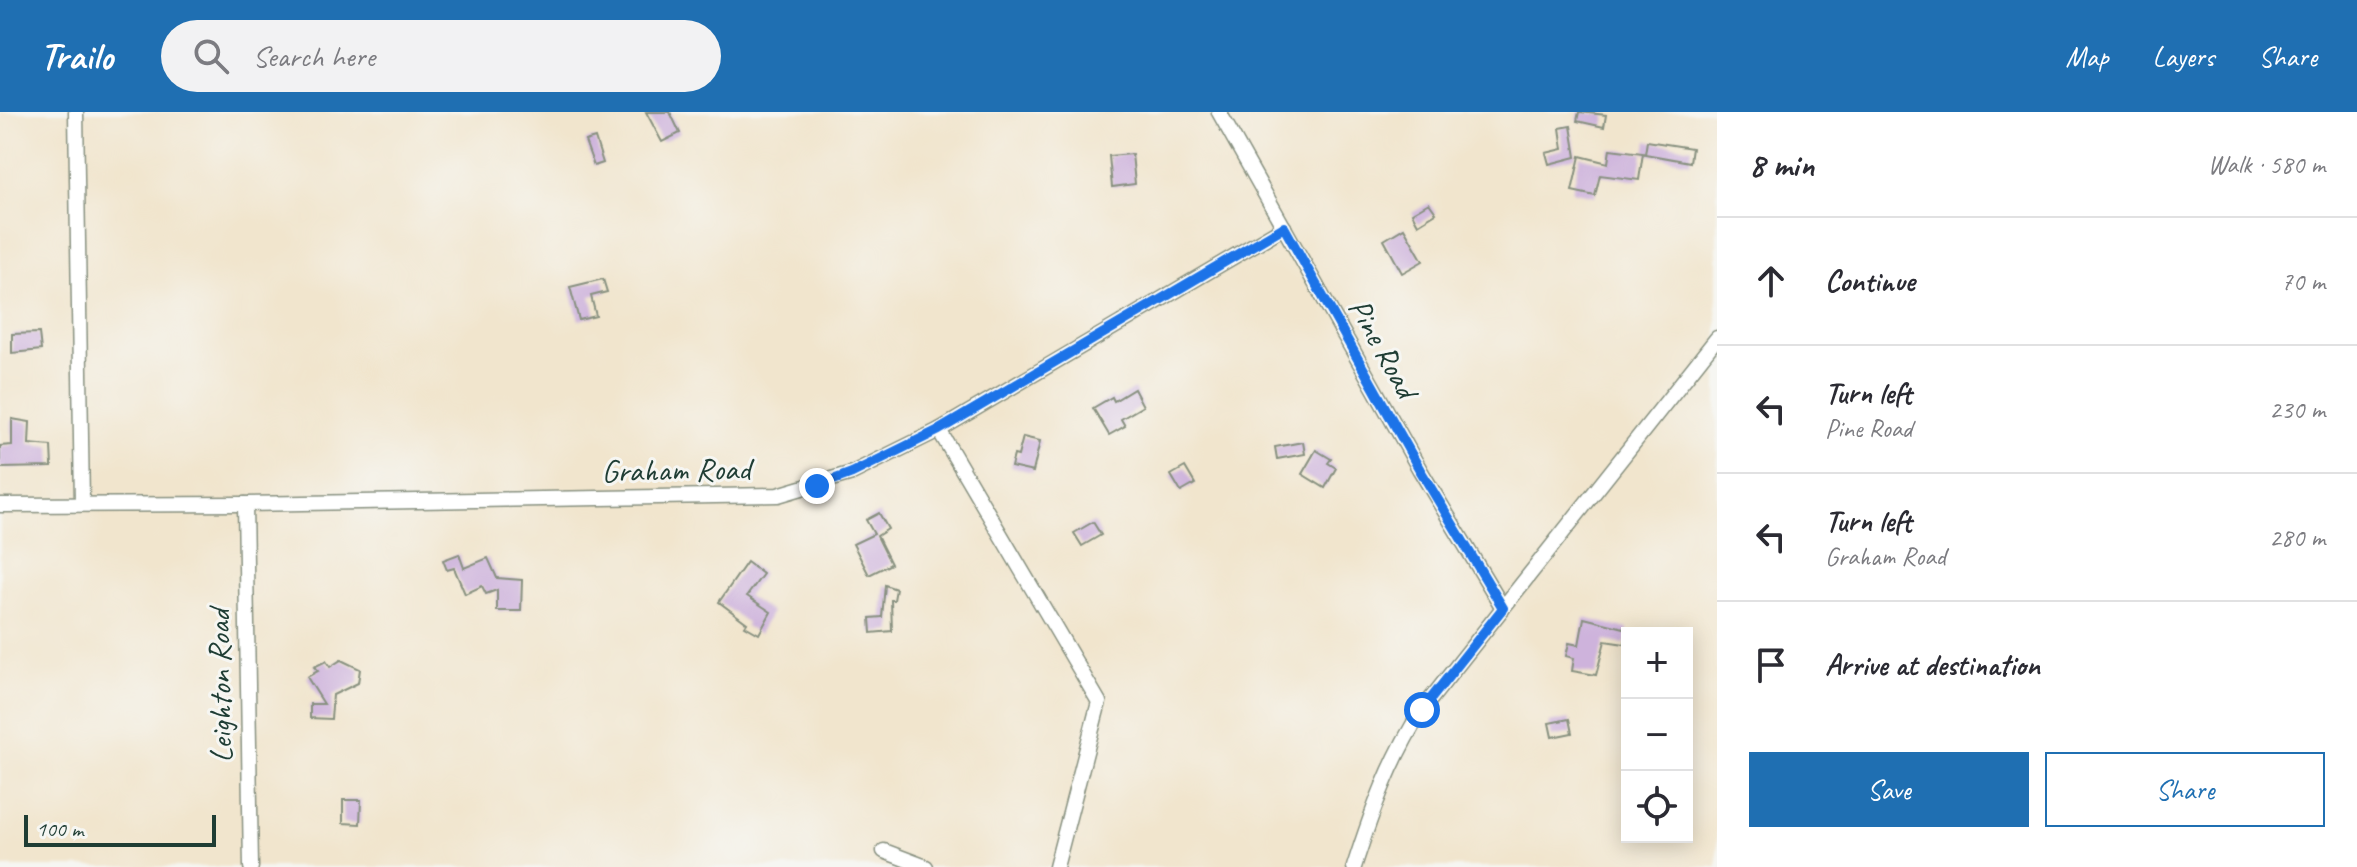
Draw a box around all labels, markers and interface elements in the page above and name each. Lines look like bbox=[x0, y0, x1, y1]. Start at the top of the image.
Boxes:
search box bbox=[161, 20, 721, 92]
text: Trailo bbox=[40, 33, 113, 80]
icon: search bbox=[189, 34, 233, 78]
text: Search here bbox=[253, 37, 375, 75]
text: Map bbox=[2066, 39, 2109, 74]
text: Layers bbox=[2153, 39, 2214, 74]
text: Share bbox=[2258, 39, 2317, 74]
text: 8 min bbox=[1749, 143, 1814, 186]
text: Walk · 580 m bbox=[2208, 148, 2325, 181]
icon: ahead bbox=[1749, 259, 1793, 303]
text: Continue bbox=[1825, 262, 1915, 300]
text: 70 m bbox=[2281, 265, 2325, 298]
street label: Pine Road bbox=[1339, 291, 1430, 410]
text: Turn left bbox=[1825, 374, 1912, 412]
icon: left bbox=[1749, 387, 1793, 431]
text: 230 m bbox=[2269, 393, 2325, 426]
text: Pine Road bbox=[1825, 412, 1912, 445]
street label: Graham Road bbox=[601, 448, 755, 492]
route end bbox=[799, 468, 835, 504]
text: Turn left bbox=[1825, 502, 1912, 540]
icon: left bbox=[1749, 515, 1793, 559]
text: 280 m bbox=[2269, 521, 2325, 554]
text: Graham Road bbox=[1825, 540, 1946, 573]
street label: Leighton Road bbox=[198, 603, 242, 763]
map controls bbox=[1621, 627, 1693, 843]
button: + bbox=[1621, 627, 1693, 699]
icon: arrive bbox=[1749, 643, 1793, 687]
text: Arrive at destination bbox=[1825, 646, 2040, 684]
route start bbox=[1404, 692, 1440, 728]
button: − bbox=[1621, 699, 1693, 771]
button: Save bbox=[1749, 752, 2029, 827]
button: Share bbox=[2045, 752, 2325, 827]
button: locate bbox=[1621, 771, 1693, 843]
scale bar bbox=[24, 811, 216, 847]
text: 100 m bbox=[36, 815, 83, 843]

